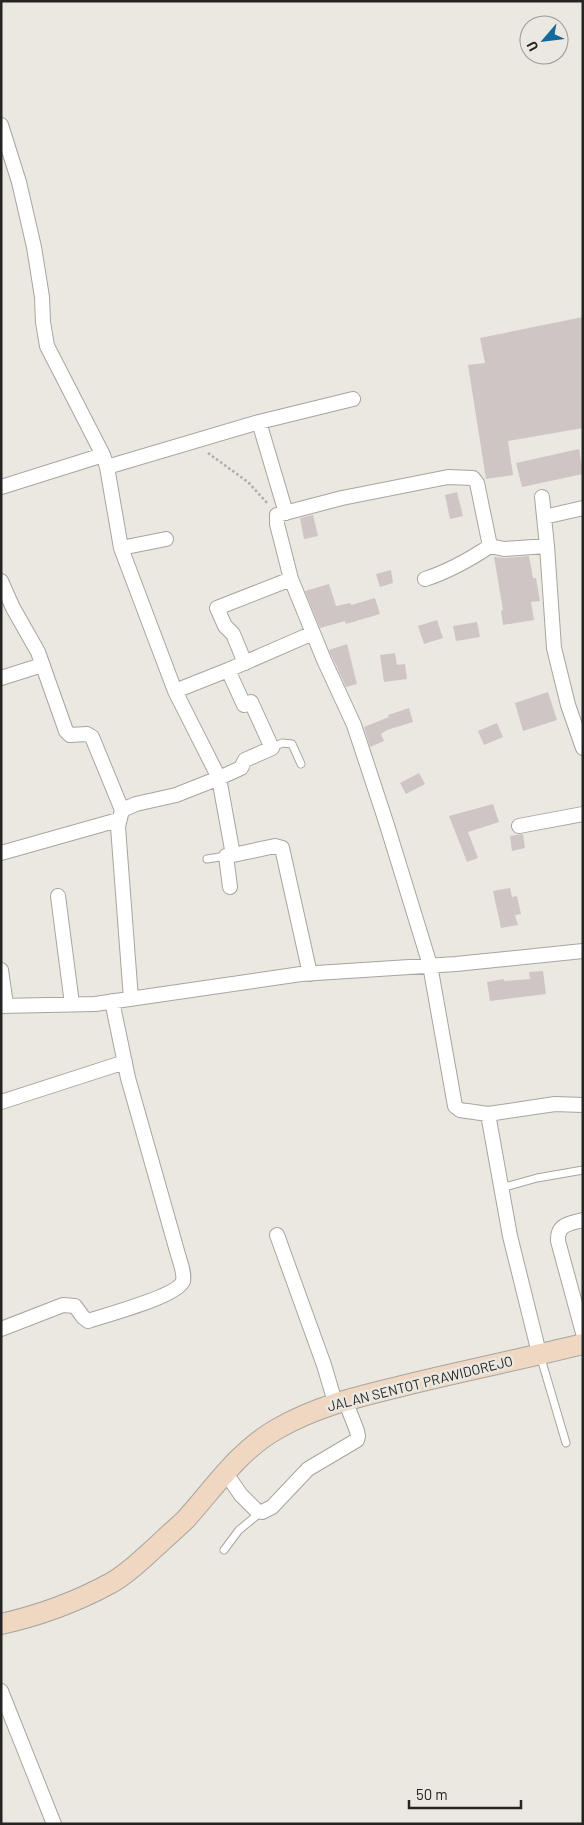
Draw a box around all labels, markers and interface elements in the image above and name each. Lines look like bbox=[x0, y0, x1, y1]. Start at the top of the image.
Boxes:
north arrow bbox=[519, 15, 569, 65]
text: U bbox=[522, 38, 542, 54]
street label: JALAN SENTOT PRAWIDOREJO bbox=[325, 1352, 515, 1414]
scale bar bbox=[409, 1778, 522, 1810]
text: 50 m bbox=[416, 1785, 448, 1803]

